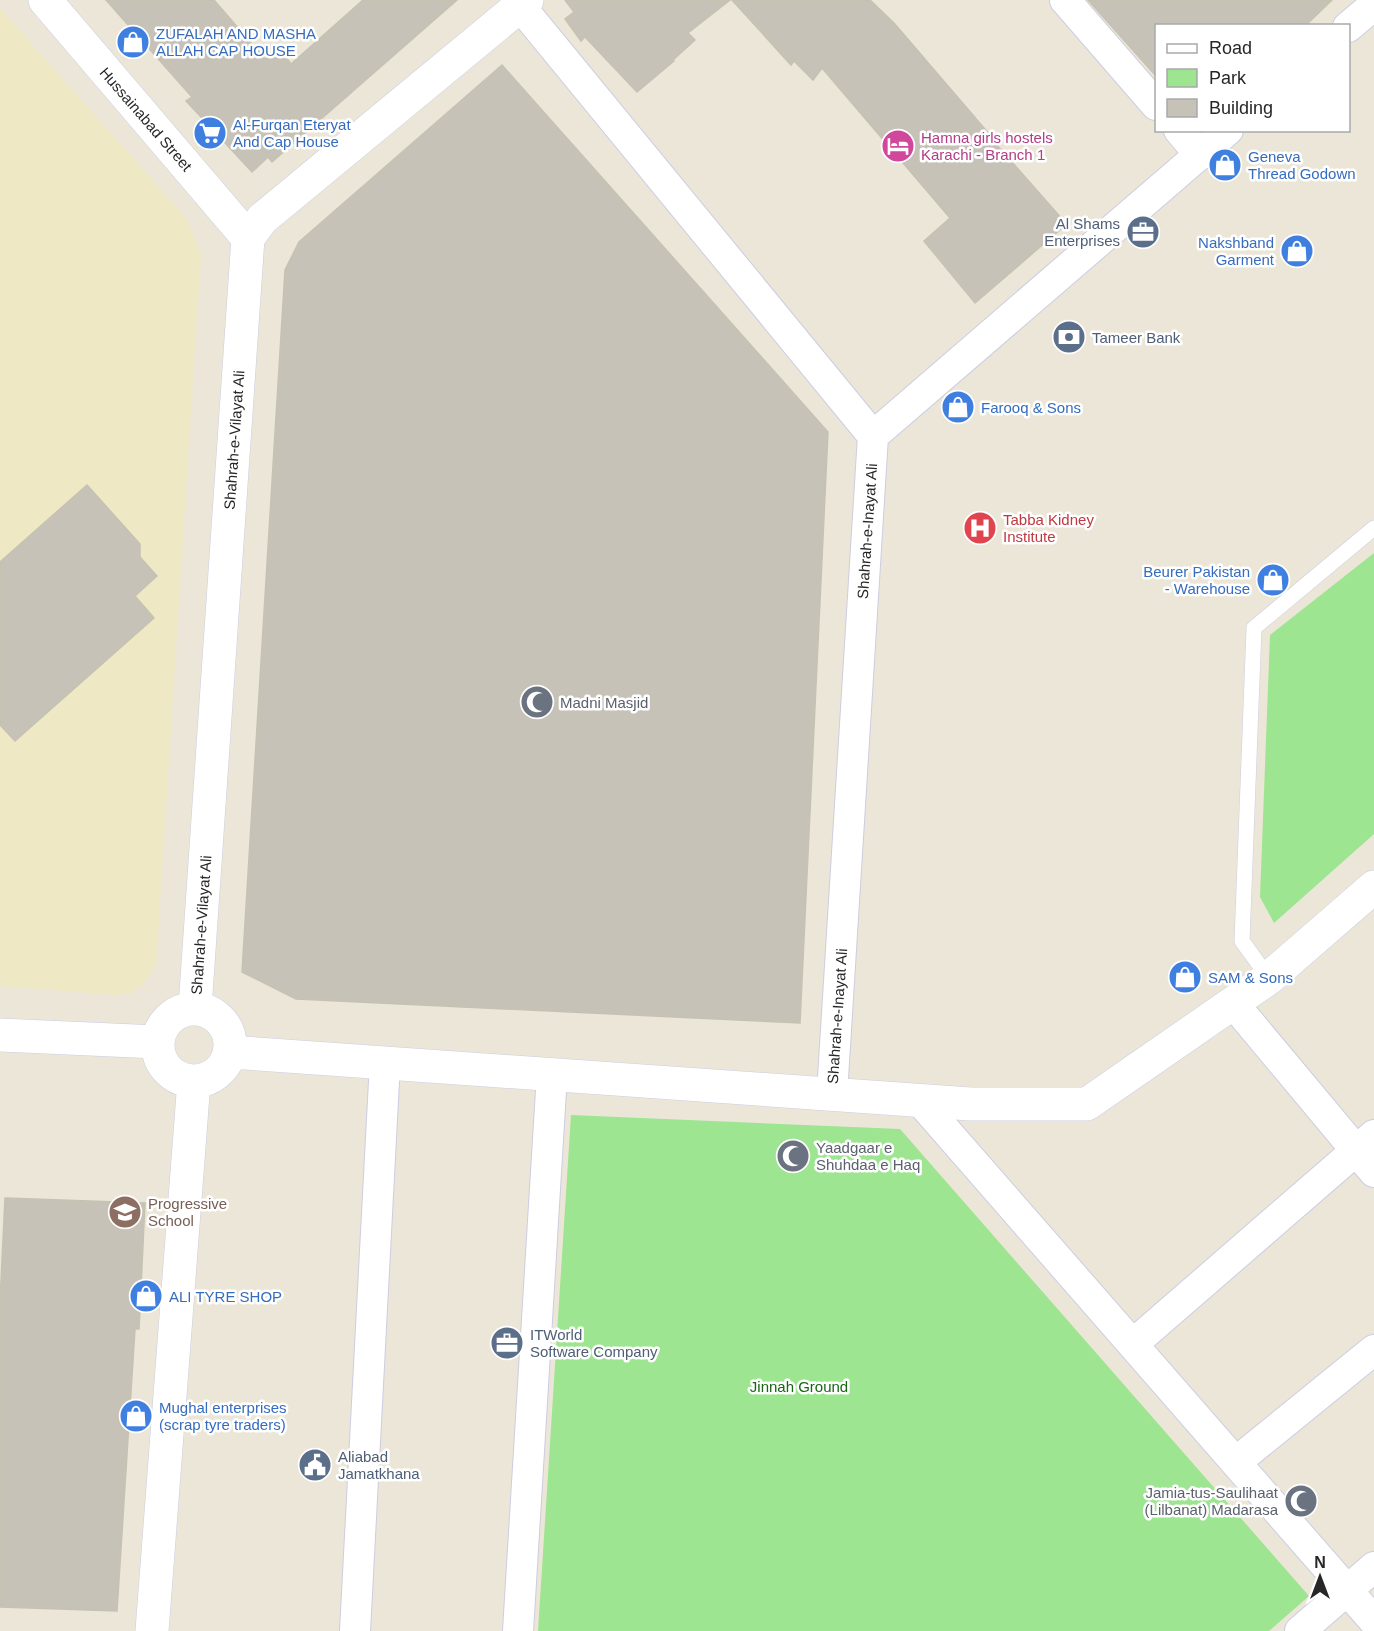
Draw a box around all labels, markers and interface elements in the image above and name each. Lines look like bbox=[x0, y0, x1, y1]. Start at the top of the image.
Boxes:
shop icon: ZUFALAH AND MASHA ALLAH CAP HOUSE bbox=[115, 24, 151, 60]
legend bbox=[1155, 24, 1350, 132]
place label: ZUFALAH AND MASHA ALLAH CAP HOUSE bbox=[156, 25, 316, 59]
text: Road bbox=[1209, 38, 1252, 58]
street label: Hussainabad Street bbox=[96, 64, 196, 175]
text: Park bbox=[1209, 68, 1247, 88]
text: Building bbox=[1209, 98, 1273, 118]
supermarket icon: Al-Furqan Eteryat And Cap House bbox=[192, 115, 228, 151]
place label: Al-Furqan Eteryat And Cap House bbox=[233, 116, 351, 150]
hotel icon: Hamna girls hostels Karachi - Branch 1 bbox=[880, 128, 916, 164]
place label: Hamna girls hostels Karachi - Branch 1 bbox=[921, 129, 1053, 163]
shop icon: Geneva Thread Godown bbox=[1207, 147, 1243, 183]
place label: Geneva Thread Godown bbox=[1248, 148, 1356, 182]
office icon: Al Shams Enterprises bbox=[1125, 214, 1161, 250]
place label: Al Shams Enterprises bbox=[1044, 215, 1120, 249]
shop icon: Nakshband Garment bbox=[1279, 233, 1315, 269]
place label: Nakshband Garment bbox=[1198, 234, 1275, 268]
bank icon: Tameer Bank bbox=[1051, 319, 1087, 355]
place label: Tameer Bank bbox=[1092, 329, 1181, 346]
street label: Shahrah-e-Vilayat Ali bbox=[221, 370, 247, 510]
shop icon: Farooq & Sons bbox=[940, 389, 976, 425]
place label: Farooq & Sons bbox=[981, 399, 1081, 416]
street label: Shahrah-e-Inayat Ali bbox=[854, 463, 880, 599]
hospital icon: Tabba Kidney Institute bbox=[962, 510, 998, 546]
place label: Tabba Kidney Institute bbox=[1003, 511, 1094, 545]
shop icon: Beurer Pakistan - Warehouse bbox=[1255, 562, 1291, 598]
place label: Beurer Pakistan - Warehouse bbox=[1143, 563, 1250, 597]
mosque icon: Madni Masjid bbox=[519, 684, 555, 720]
place label: Madni Masjid bbox=[560, 694, 648, 711]
street label: Shahrah-e-Vilayat Ali bbox=[188, 855, 214, 995]
street label: Shahrah-e-Inayat Ali bbox=[824, 948, 850, 1084]
shop icon: SAM & Sons bbox=[1167, 959, 1203, 995]
place label: SAM & Sons bbox=[1208, 969, 1293, 986]
mosque icon: Yaadgaar e Shuhdaa e Haq bbox=[775, 1138, 811, 1174]
place label: Yaadgaar e Shuhdaa e Haq bbox=[816, 1139, 920, 1173]
school or university icon: Progressive School bbox=[107, 1194, 143, 1230]
place label: Progressive School bbox=[148, 1195, 227, 1229]
shop icon: ALI TYRE SHOP bbox=[128, 1278, 164, 1314]
place label: ALI TYRE SHOP bbox=[169, 1288, 282, 1305]
office icon: ITWorld Software Company bbox=[489, 1325, 525, 1361]
place label: ITWorld Software Company bbox=[530, 1326, 658, 1360]
park label: Jinnah Ground bbox=[750, 1378, 848, 1395]
shop icon: Mughal enterprises (scrap tyre traders) bbox=[118, 1398, 154, 1434]
place label: Mughal enterprises (scrap tyre traders) bbox=[159, 1399, 287, 1433]
public building icon: Aliabad Jamatkhana bbox=[297, 1447, 333, 1483]
place label: Aliabad Jamatkhana bbox=[338, 1448, 420, 1482]
mosque icon: Jamia-tus-Saulihaat (Lilbanat) Madarasa bbox=[1283, 1483, 1319, 1519]
place label: Jamia-tus-Saulihaat (Lilbanat) Madarasa bbox=[1145, 1484, 1279, 1518]
north arrow bbox=[1290, 1547, 1350, 1607]
text: N bbox=[1314, 1554, 1326, 1571]

